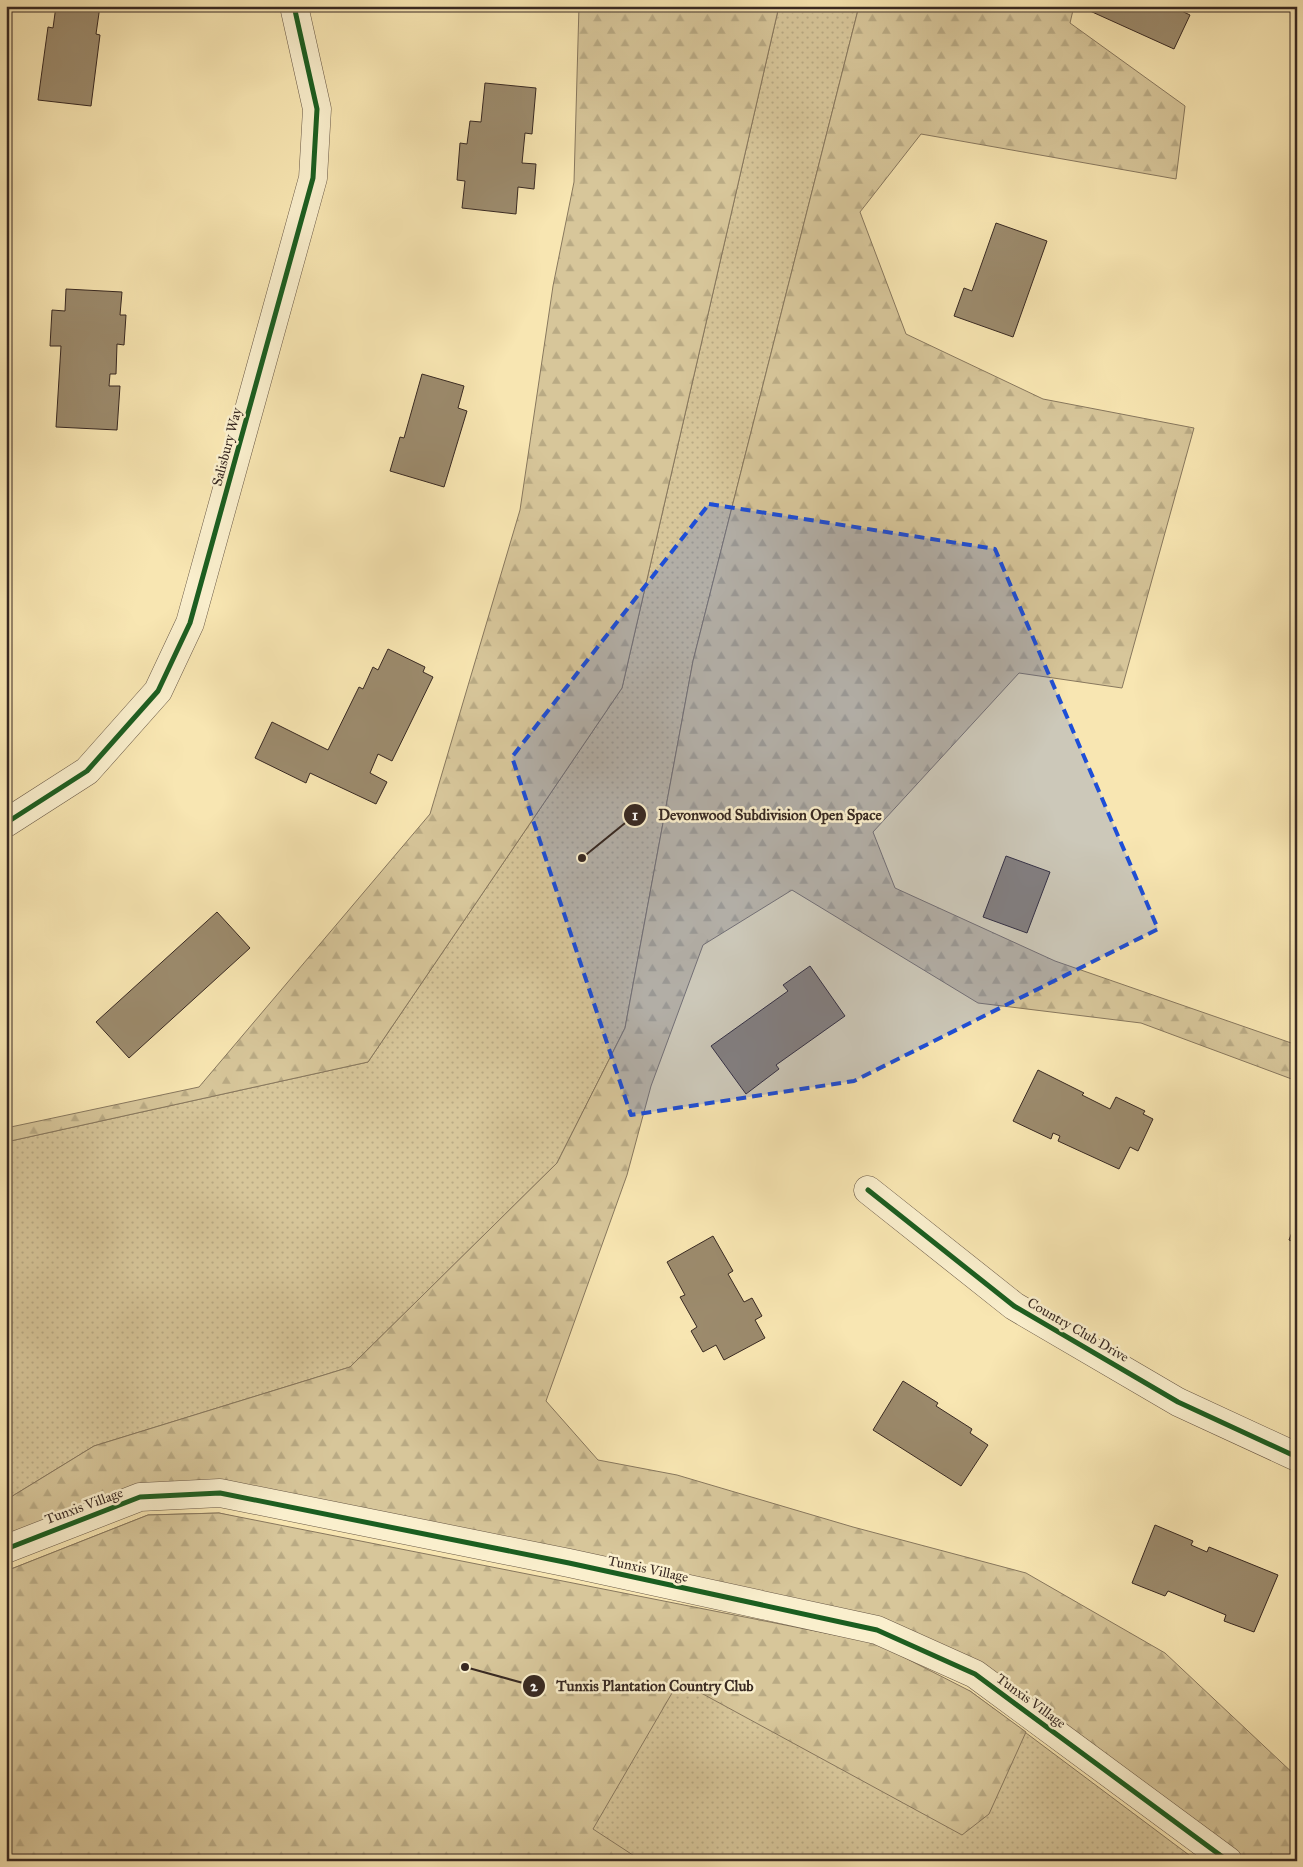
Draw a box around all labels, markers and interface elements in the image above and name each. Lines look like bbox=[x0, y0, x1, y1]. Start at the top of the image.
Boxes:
street label: Salisbury Way bbox=[208, 405, 246, 488]
callout: Devonwood Subdivision Open Space bbox=[623, 800, 891, 830]
text: 1 bbox=[632, 806, 638, 824]
text: Devonwood Subdivision Open Space bbox=[658, 806, 882, 825]
street label: Country Club Drive bbox=[1024, 1294, 1132, 1366]
street label: Tunxis Village bbox=[43, 1484, 126, 1528]
street label: Tunxis Village bbox=[606, 1552, 690, 1586]
street label: Tunxis Village bbox=[993, 1670, 1069, 1732]
callout: Tunxis Plantation Country Club bbox=[522, 1671, 764, 1701]
text: 2 bbox=[530, 1677, 538, 1695]
text: Tunxis Plantation Country Club bbox=[555, 1677, 754, 1696]

